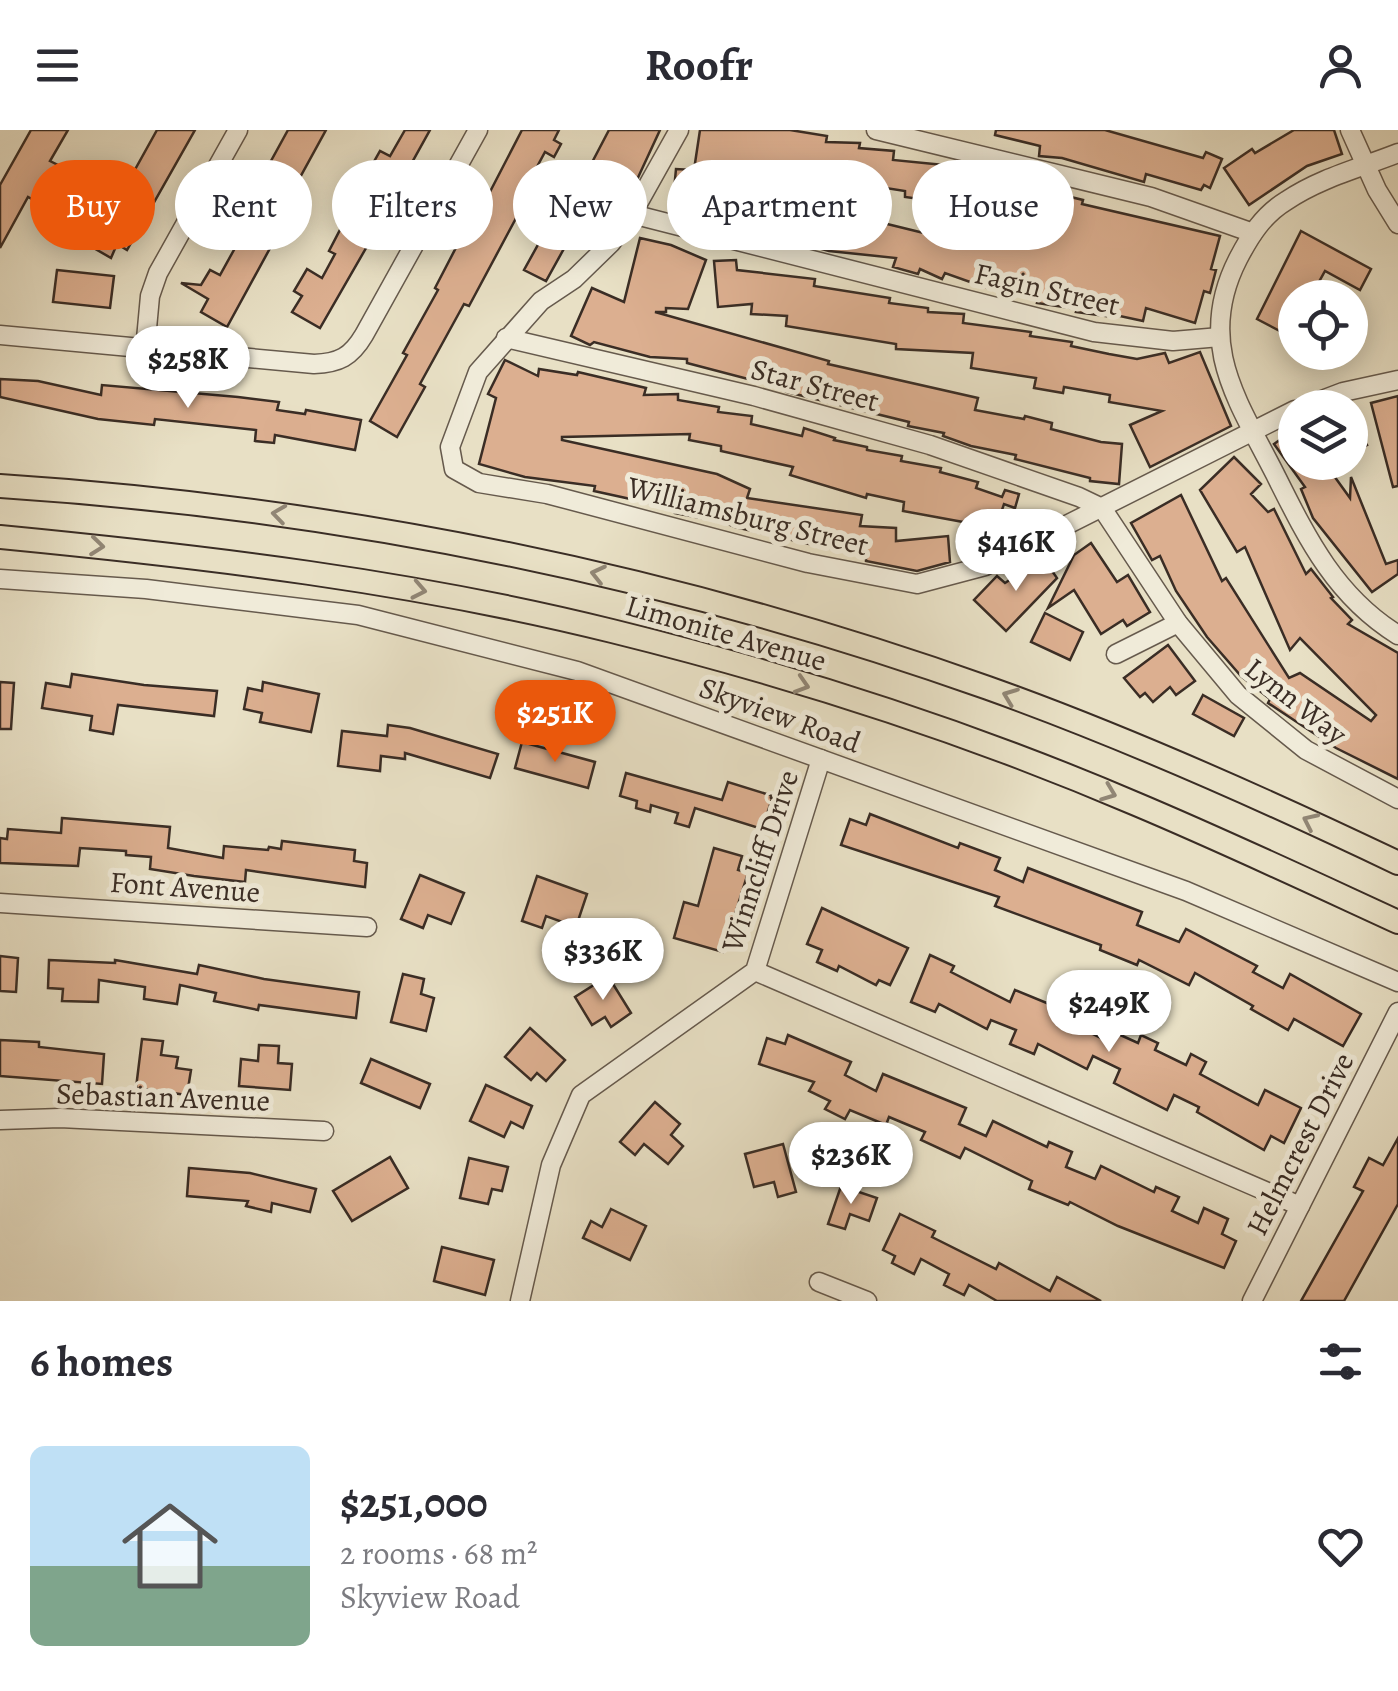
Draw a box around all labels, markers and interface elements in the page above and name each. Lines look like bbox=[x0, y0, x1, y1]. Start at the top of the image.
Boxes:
text: Roofr bbox=[645, 34, 753, 96]
icon: menu bbox=[30, 38, 85, 93]
icon: person bbox=[1313, 38, 1368, 93]
chip: Buy bbox=[30, 160, 155, 250]
chip: Rent bbox=[175, 160, 312, 250]
chip: Filters bbox=[332, 160, 493, 250]
chip: New bbox=[513, 160, 647, 250]
chip: Apartment bbox=[667, 160, 892, 250]
chip: House bbox=[912, 160, 1074, 250]
street label: Fagin Street bbox=[971, 253, 1124, 325]
map controls bbox=[1278, 280, 1368, 480]
button: locate bbox=[1278, 280, 1368, 370]
pin: $258K bbox=[118, 326, 258, 411]
text: $258K bbox=[148, 336, 228, 380]
street label: Star Street bbox=[747, 349, 884, 421]
button: layers bbox=[1278, 390, 1368, 480]
street label: Williamsburg Street bbox=[622, 466, 873, 565]
one-way arrow bbox=[270, 504, 287, 525]
pin: $416K bbox=[946, 509, 1086, 594]
text: $416K bbox=[977, 519, 1055, 563]
one-way arrow bbox=[89, 535, 105, 557]
one-way arrow bbox=[590, 565, 607, 586]
one-way arrow bbox=[410, 578, 427, 599]
street label: Limonite Avenue bbox=[621, 585, 831, 681]
street label: Lynn Way bbox=[1237, 648, 1356, 754]
street label: Skyview Road bbox=[694, 667, 867, 763]
one-way arrow bbox=[793, 673, 810, 694]
pin: $251K bbox=[485, 680, 625, 765]
one-way arrow bbox=[1002, 688, 1019, 708]
text: $251K bbox=[517, 690, 593, 734]
street label: Winncliff Drive bbox=[711, 765, 808, 958]
one-way arrow bbox=[1099, 781, 1116, 801]
one-way arrow bbox=[1302, 814, 1320, 834]
street label: Font Avenue bbox=[108, 862, 262, 912]
pin: $336K bbox=[533, 918, 673, 1003]
text: $336K bbox=[564, 928, 642, 972]
pin: $249K bbox=[1039, 970, 1179, 1055]
text: $249K bbox=[1068, 980, 1150, 1024]
street label: Helmcrest Drive bbox=[1237, 1046, 1363, 1242]
street label: Sebastian Avenue bbox=[55, 1073, 271, 1121]
pin: $236K bbox=[781, 1122, 921, 1207]
text: $236K bbox=[811, 1132, 891, 1176]
text: 6 homes bbox=[30, 1333, 173, 1390]
icon: filters bbox=[1313, 1334, 1368, 1389]
text: $251,000 bbox=[340, 1474, 488, 1531]
icon: home bbox=[110, 1486, 230, 1606]
icon: heart bbox=[1313, 1519, 1368, 1574]
text: 2 rooms · 68 m² bbox=[340, 1531, 538, 1575]
text: Skyview Road bbox=[340, 1575, 520, 1619]

